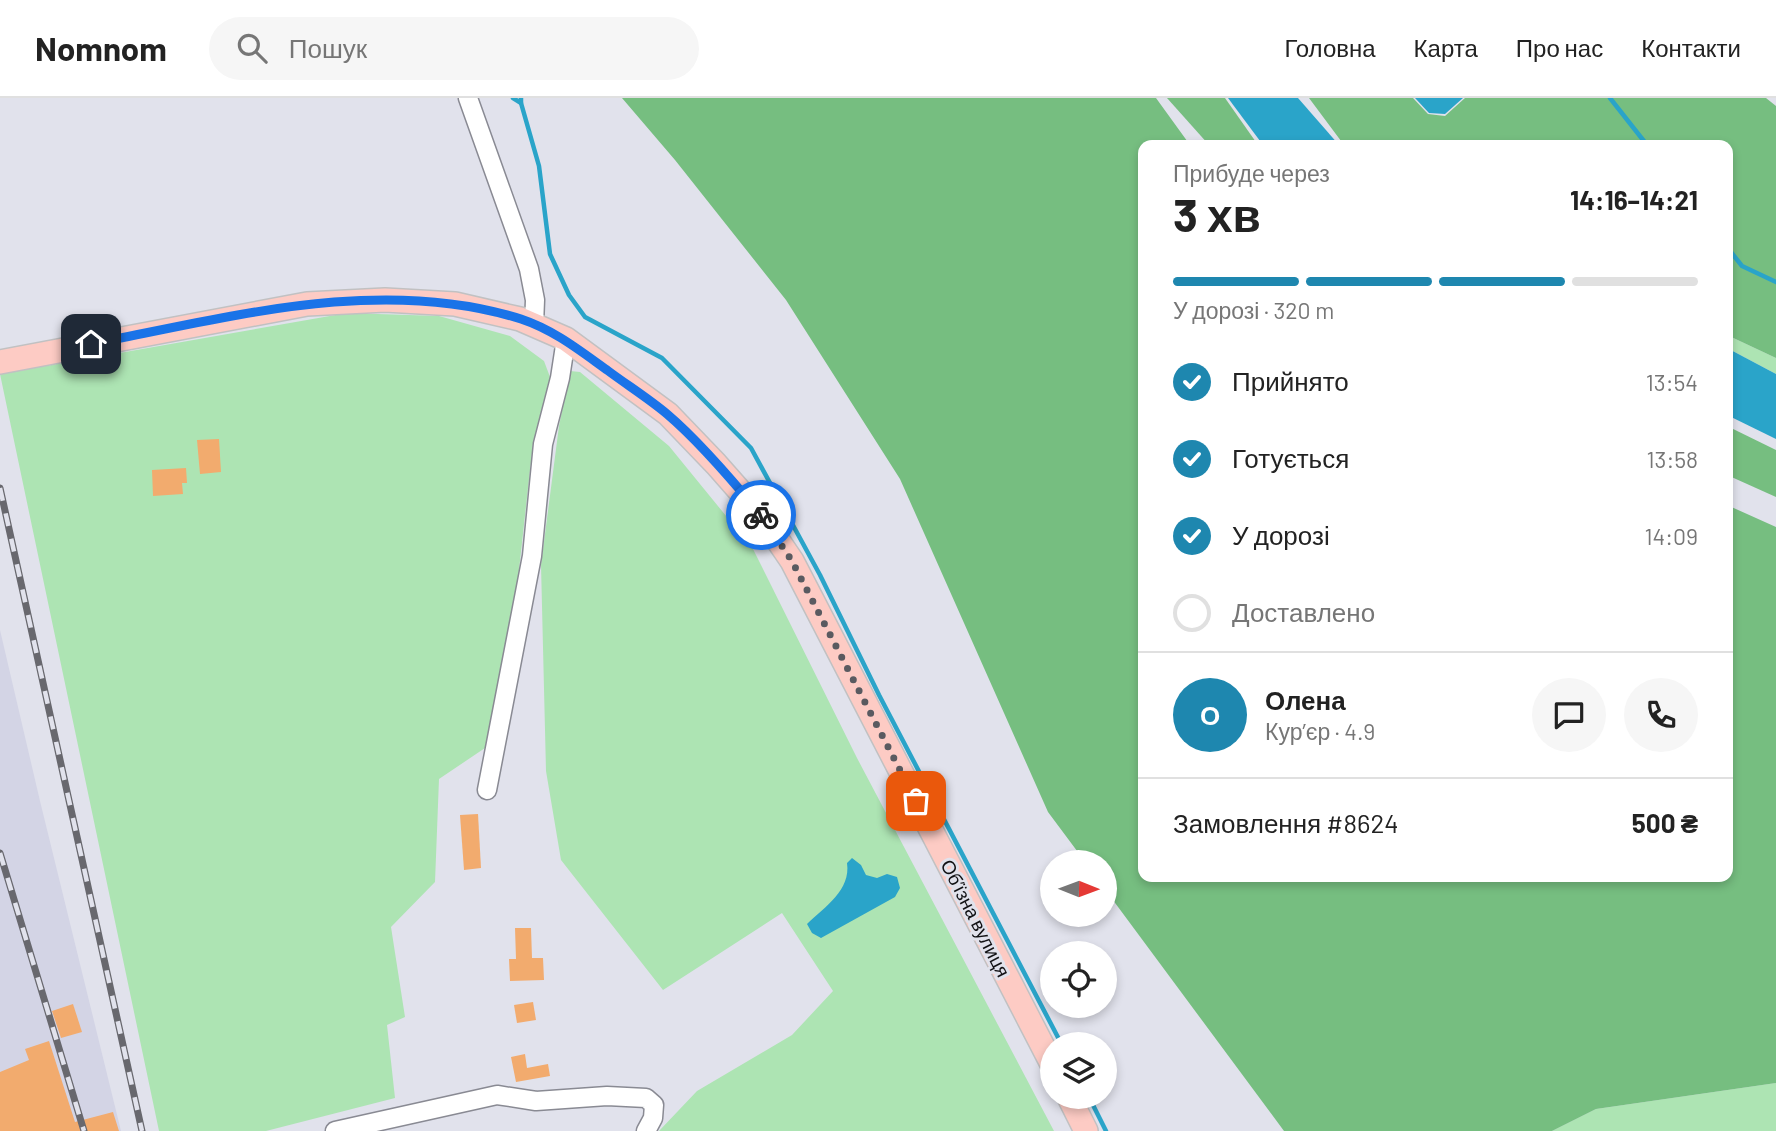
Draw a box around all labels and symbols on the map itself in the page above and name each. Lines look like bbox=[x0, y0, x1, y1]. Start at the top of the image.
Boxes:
pin bbox=[61, 314, 121, 374]
courier bbox=[726, 480, 796, 550]
pin bbox=[886, 771, 946, 831]
north arrow bbox=[1040, 850, 1116, 928]
street label: Обʼїзна вулиця bbox=[937, 855, 1015, 981]

